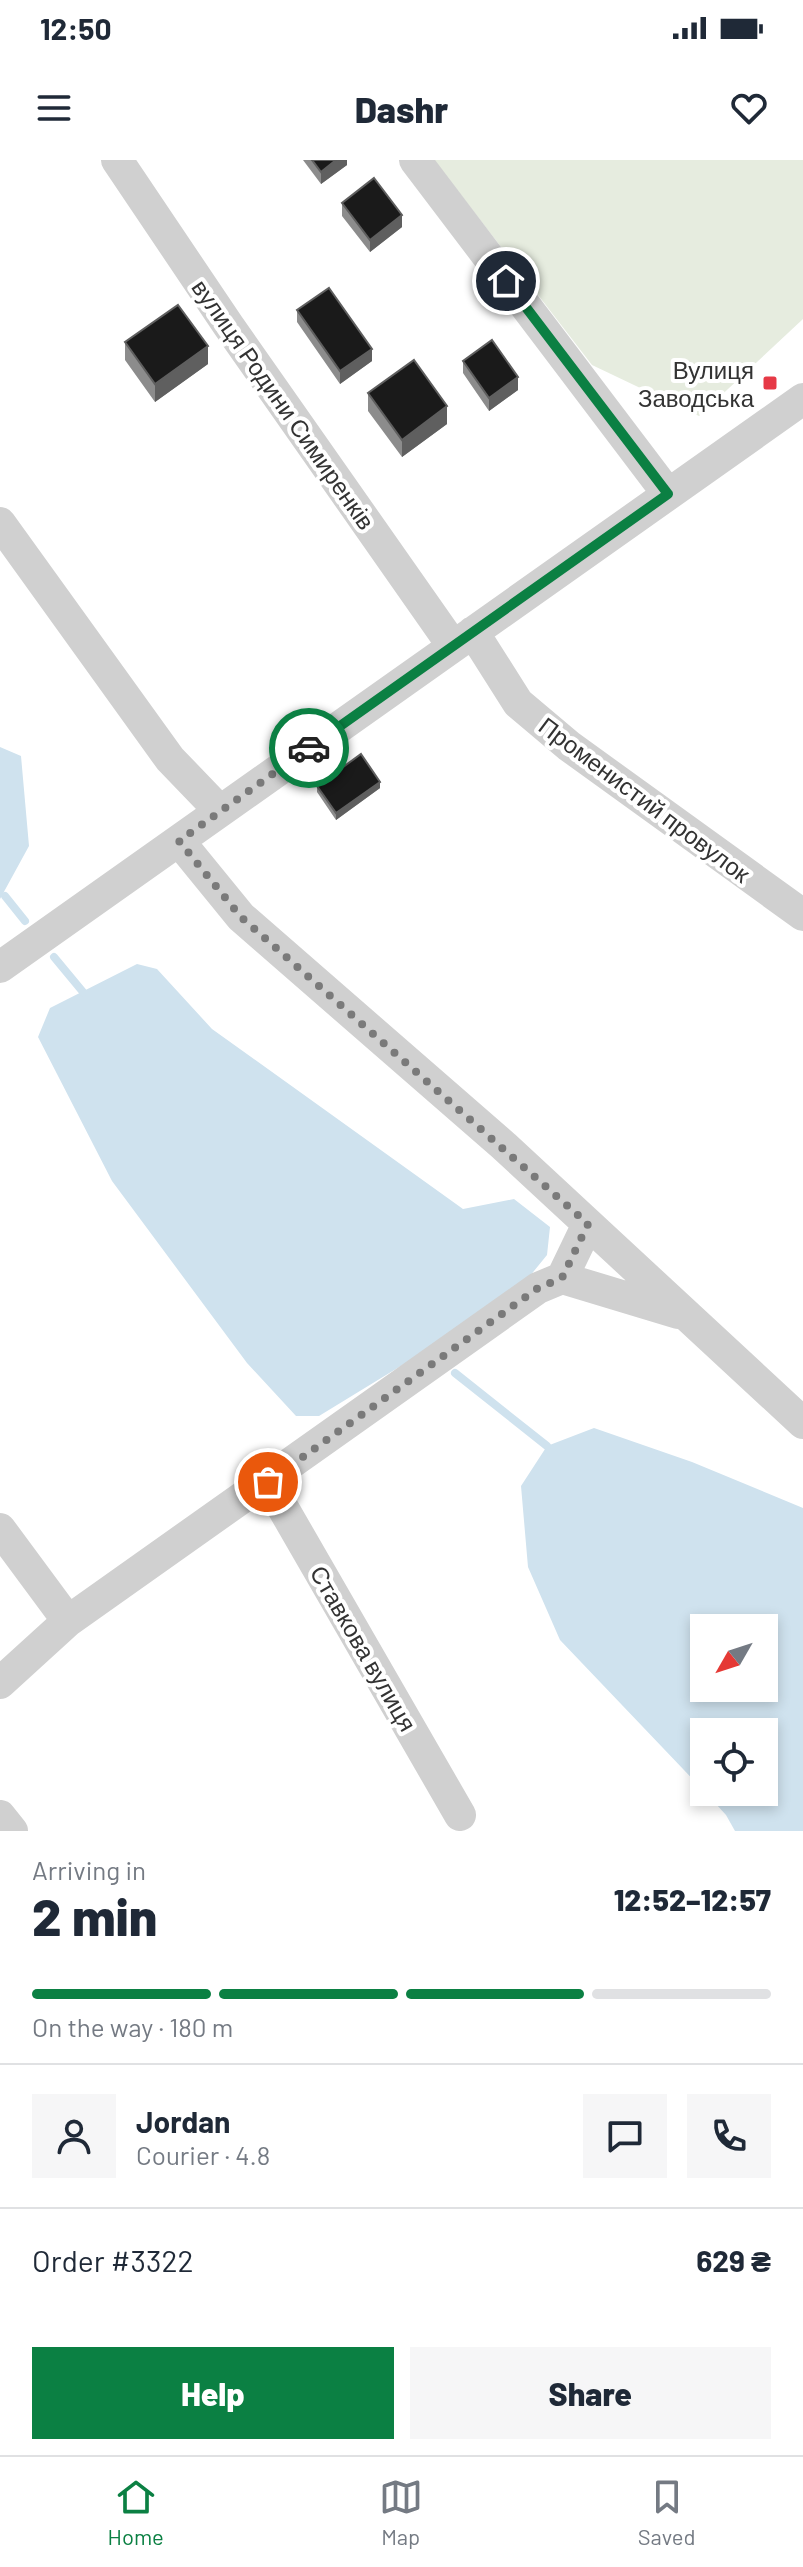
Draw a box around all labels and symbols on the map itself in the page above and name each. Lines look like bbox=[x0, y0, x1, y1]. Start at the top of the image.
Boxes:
pin bbox=[472, 247, 540, 315]
street label: вулиця Родини Симиренків bbox=[187, 273, 381, 535]
place label: Вулиця Заводська bbox=[638, 355, 755, 412]
marker: Вулиця Заводська bbox=[761, 374, 779, 392]
courier bbox=[269, 708, 349, 788]
street label: Променистий провулок bbox=[534, 710, 757, 888]
pin bbox=[234, 1448, 302, 1516]
street label: Ставкова вулиця bbox=[305, 1560, 423, 1736]
north arrow bbox=[690, 1614, 778, 1702]

